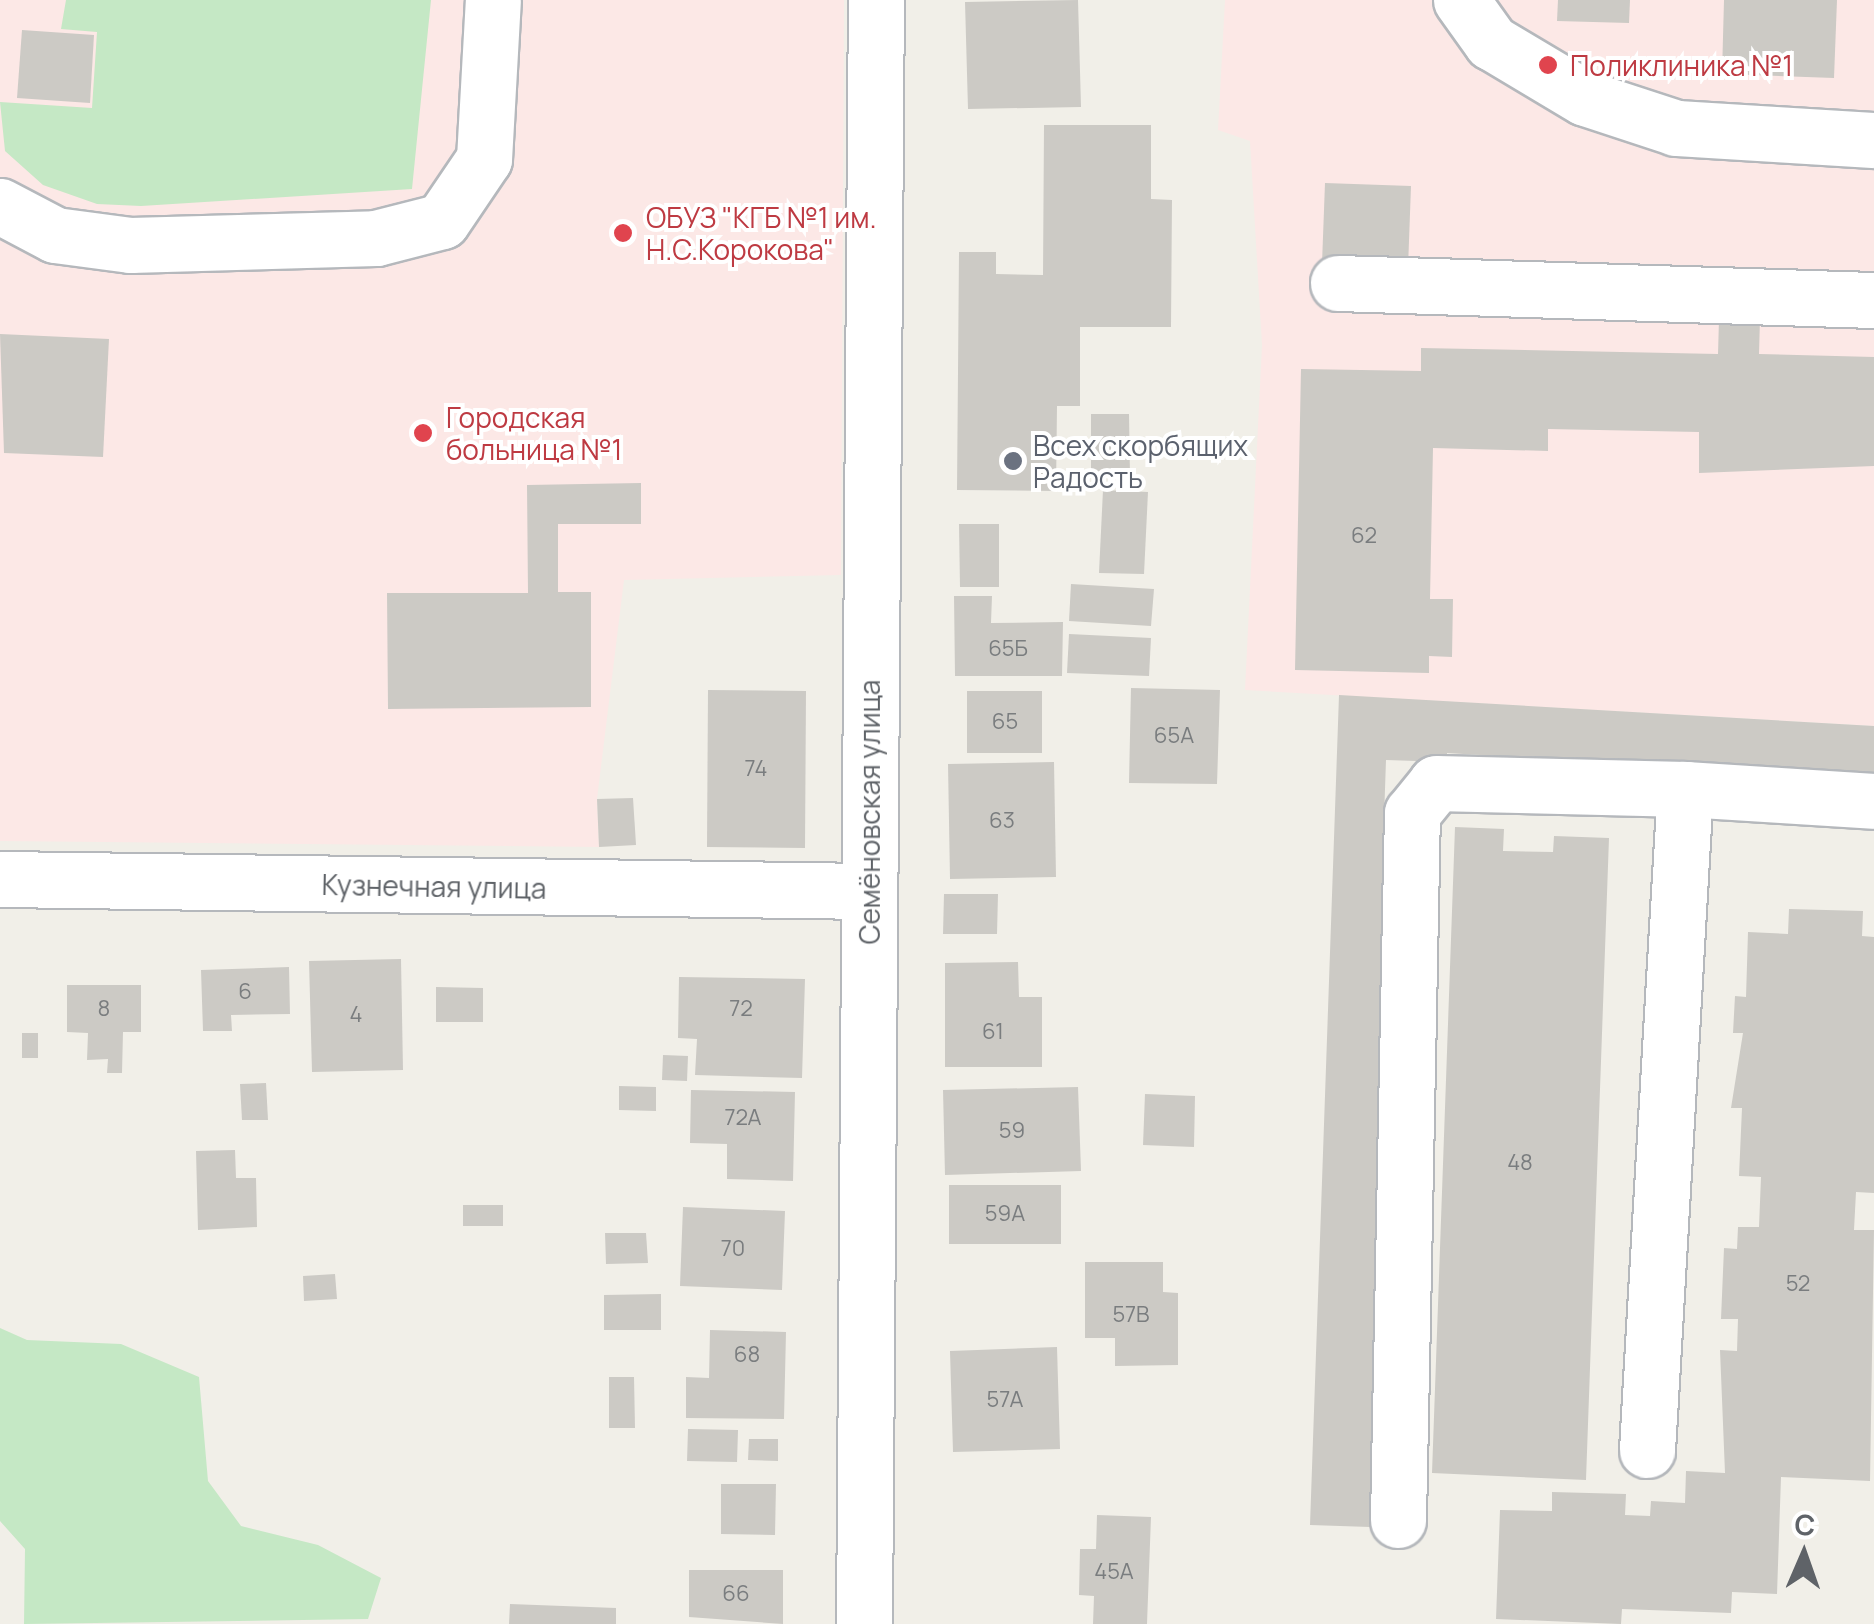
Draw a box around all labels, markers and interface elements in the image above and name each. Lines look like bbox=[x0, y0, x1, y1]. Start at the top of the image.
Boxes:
place label: Поликлиника №1 bbox=[1570, 48, 1793, 82]
marker: Поликлиника №1 bbox=[1535, 52, 1561, 78]
place label: ОБУЗ "КГБ №1 им. Н.С.Корокова" bbox=[646, 200, 877, 266]
marker: ОБУЗ "КГБ №1 им. Н.С.Корокова" bbox=[610, 220, 636, 246]
place label: Городская больница №1 bbox=[446, 400, 622, 466]
marker: Городская больница №1 bbox=[410, 420, 436, 446]
place label: Всех скорбящих Радость bbox=[1033, 428, 1248, 494]
marker: Всех скорбящих Радость bbox=[1002, 450, 1024, 472]
house number: 62 bbox=[1351, 523, 1377, 549]
house number: 65Б bbox=[988, 636, 1028, 662]
street label: Семёновская улица bbox=[852, 680, 886, 944]
house number: 65 bbox=[992, 709, 1018, 735]
house number: 65А bbox=[1154, 723, 1194, 749]
house number: 74 bbox=[744, 756, 768, 782]
house number: 63 bbox=[989, 808, 1015, 834]
street label: Кузнечная улица bbox=[321, 867, 547, 905]
house number: 6 bbox=[238, 979, 252, 1005]
house number: 8 bbox=[98, 996, 110, 1022]
house number: 72 bbox=[729, 996, 753, 1022]
house number: 4 bbox=[350, 1002, 362, 1028]
house number: 61 bbox=[982, 1019, 1004, 1045]
house number: 72А bbox=[724, 1105, 762, 1131]
house number: 59 bbox=[999, 1118, 1025, 1144]
house number: 48 bbox=[1507, 1150, 1533, 1176]
house number: 59А bbox=[985, 1201, 1025, 1227]
house number: 70 bbox=[721, 1236, 745, 1262]
house number: 52 bbox=[1786, 1271, 1810, 1297]
house number: 57В bbox=[1112, 1302, 1150, 1328]
house number: 68 bbox=[734, 1342, 760, 1368]
house number: 57А bbox=[987, 1387, 1023, 1413]
north arrow bbox=[1754, 1504, 1854, 1604]
text: С bbox=[1794, 1505, 1816, 1543]
house number: 45А bbox=[1094, 1559, 1134, 1585]
house number: 66 bbox=[722, 1581, 750, 1607]

